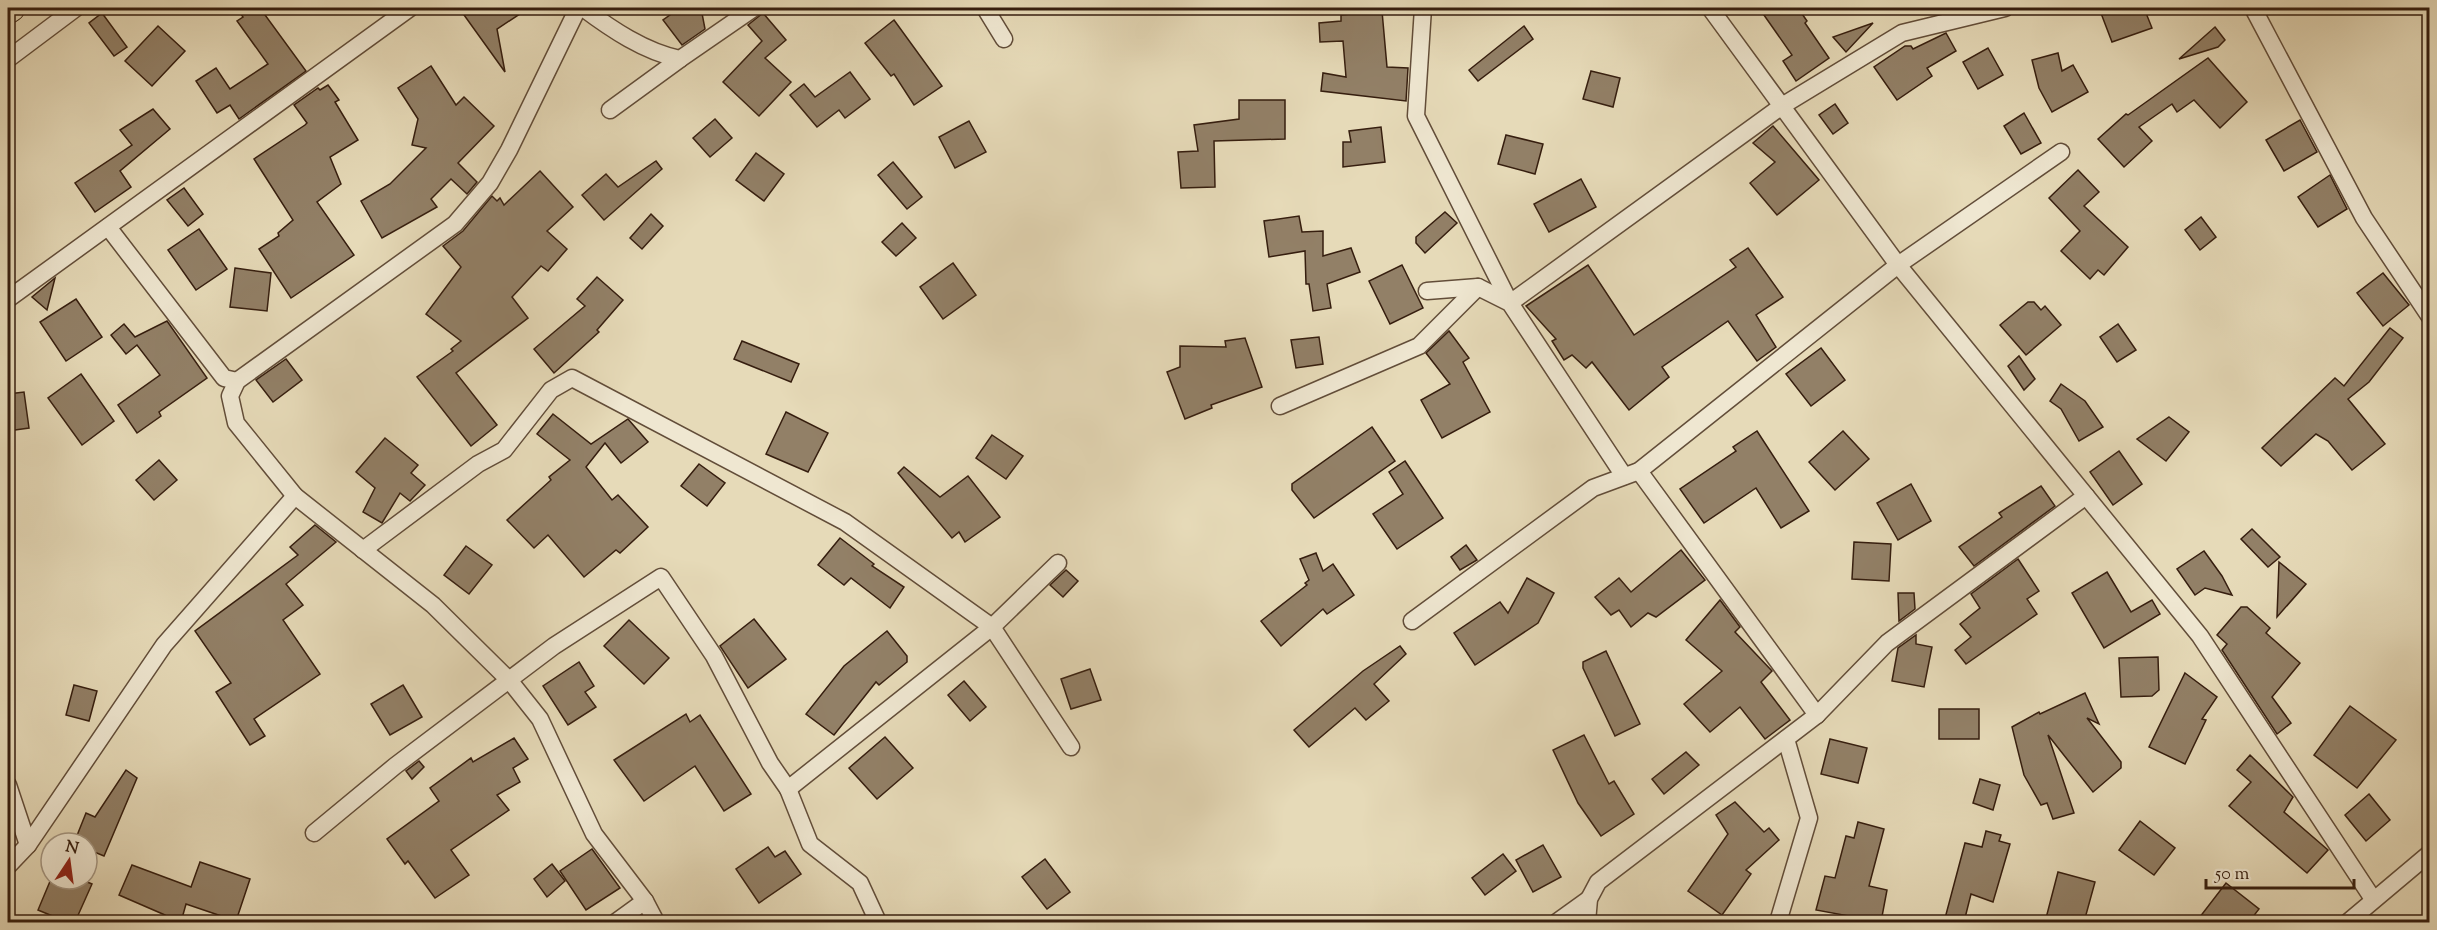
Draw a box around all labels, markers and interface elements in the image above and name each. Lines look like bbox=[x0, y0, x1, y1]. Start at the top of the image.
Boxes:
north arrow bbox=[39, 831, 99, 891]
text: N bbox=[63, 836, 81, 862]
scale bar bbox=[2206, 852, 2354, 890]
text: 50 m bbox=[2214, 862, 2250, 888]

